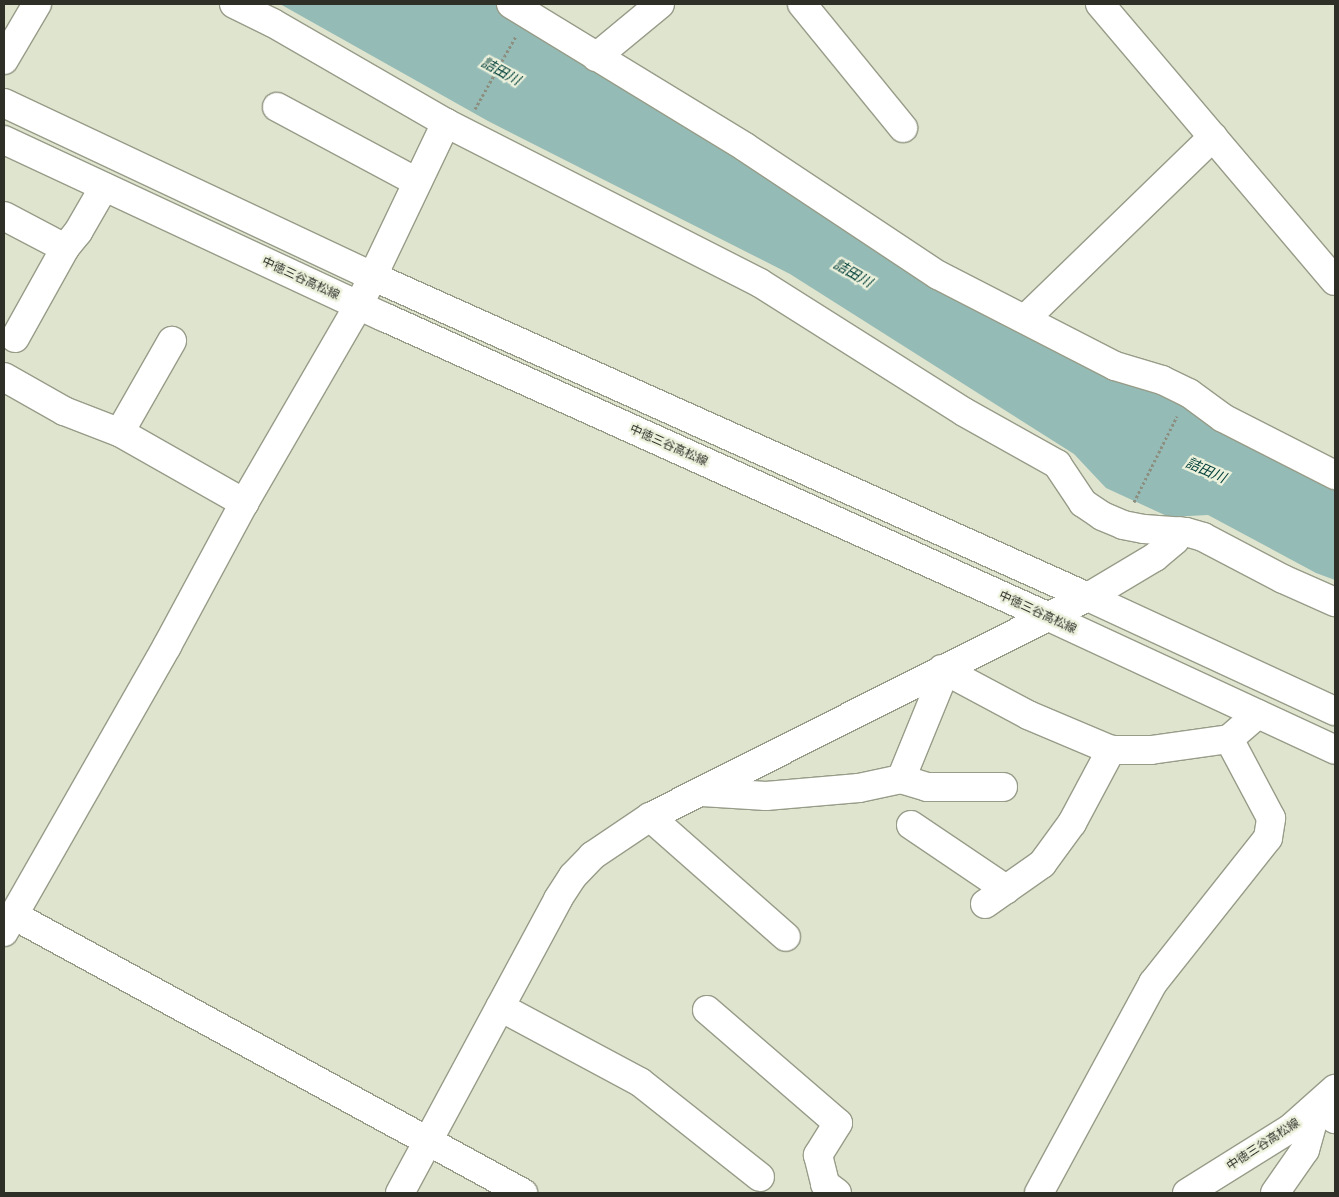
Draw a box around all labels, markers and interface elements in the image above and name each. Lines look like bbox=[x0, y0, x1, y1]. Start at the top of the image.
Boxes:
water label: 詰田川 bbox=[479, 53, 523, 89]
street label: 中徳三谷高松線 bbox=[260, 254, 342, 302]
water label: 詰田川 bbox=[831, 255, 875, 291]
street label: 中徳三谷高松線 bbox=[628, 421, 710, 469]
water label: 詰田川 bbox=[1183, 454, 1229, 486]
street label: 中徳三谷高松線 bbox=[997, 588, 1079, 636]
street label: 中徳三谷高松線 bbox=[1224, 1115, 1302, 1173]

